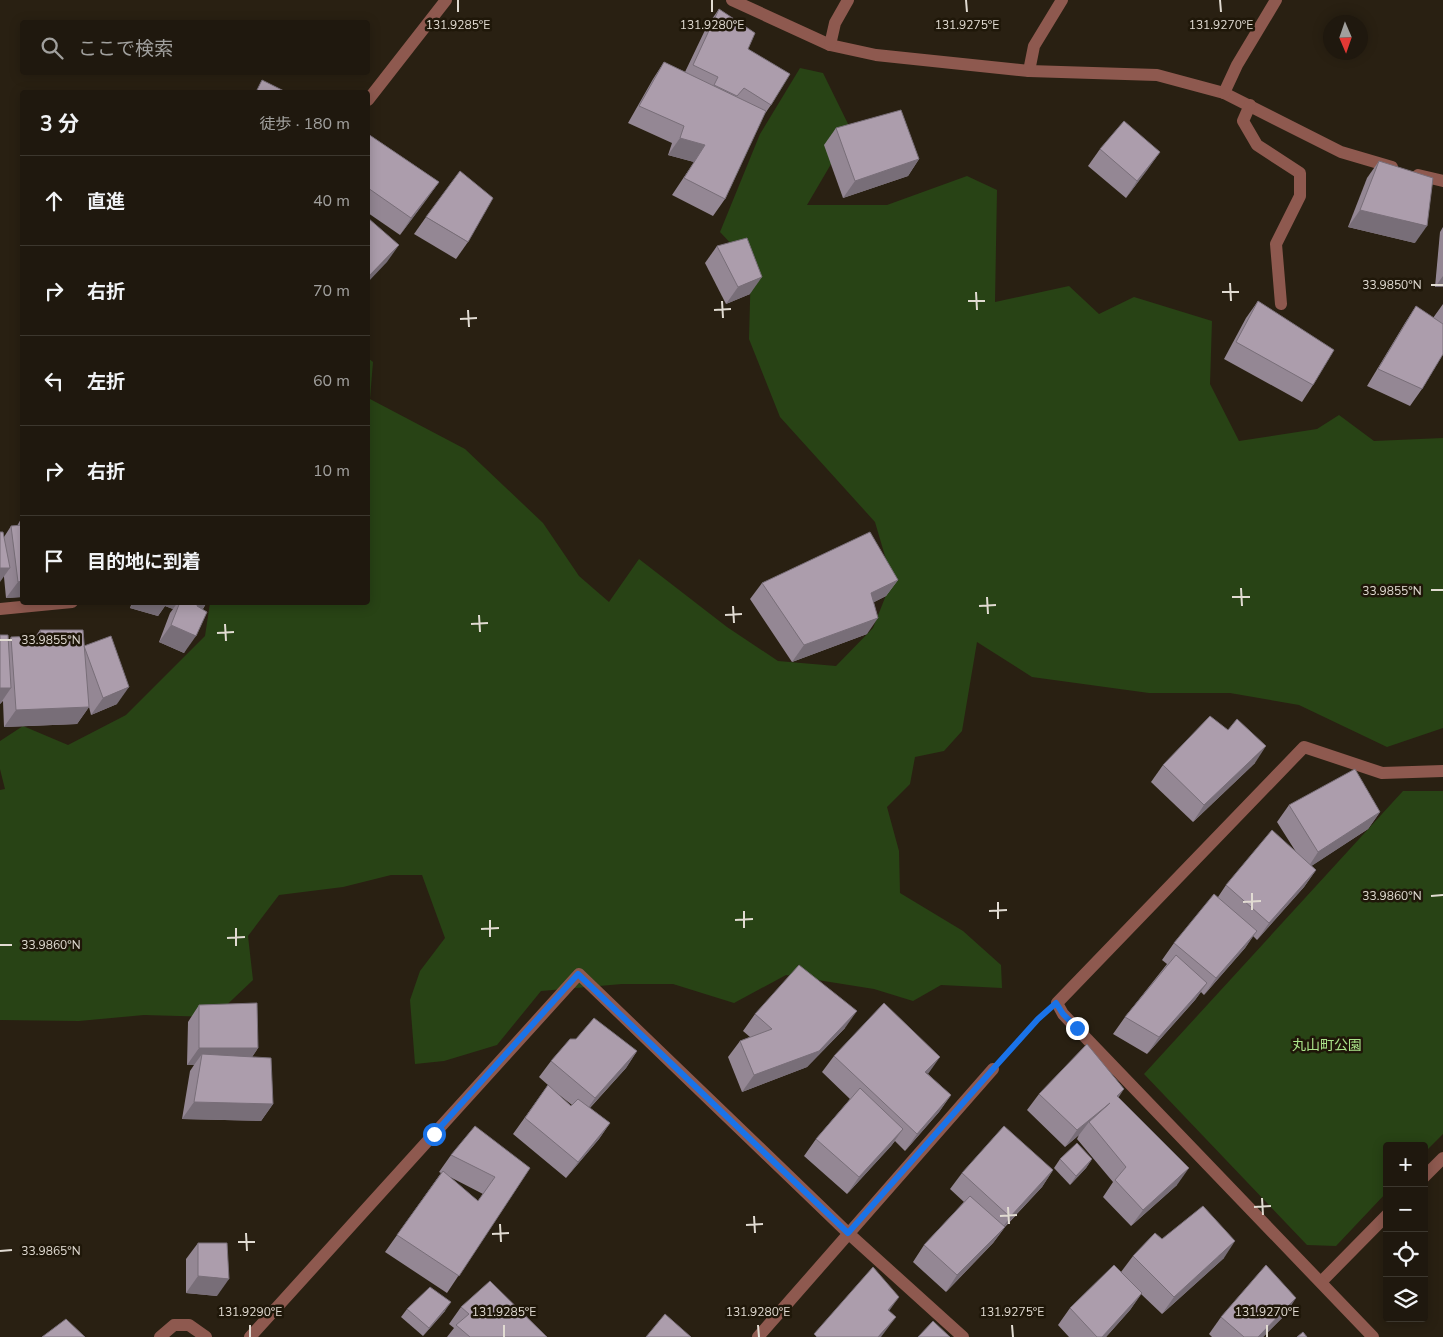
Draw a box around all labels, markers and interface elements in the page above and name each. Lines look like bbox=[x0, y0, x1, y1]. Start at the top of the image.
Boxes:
north arrow bbox=[1323, 15, 1368, 60]
text: 131.9285°E bbox=[426, 17, 490, 33]
text: 131.9280°E bbox=[680, 17, 744, 33]
text: 131.9275°E bbox=[935, 17, 999, 33]
text: 131.9270°E bbox=[1189, 17, 1253, 33]
search box bbox=[20, 20, 370, 75]
icon: search bbox=[38, 34, 66, 62]
text: ここで検索 bbox=[78, 36, 173, 62]
text: 3 分 bbox=[40, 110, 79, 138]
text: 徒歩 · 180 m bbox=[260, 113, 350, 135]
icon: ahead bbox=[40, 187, 68, 215]
text: 直進 bbox=[87, 189, 125, 215]
text: 40 m bbox=[313, 190, 350, 212]
icon: right bbox=[40, 277, 68, 305]
text: 33.9850°N bbox=[1362, 277, 1422, 293]
text: 右折 bbox=[87, 279, 125, 305]
text: 70 m bbox=[313, 280, 350, 302]
icon: left bbox=[40, 367, 68, 395]
text: 左折 bbox=[87, 369, 125, 395]
text: 60 m bbox=[313, 370, 350, 392]
icon: right bbox=[40, 457, 68, 485]
text: 右折 bbox=[87, 459, 125, 485]
text: 10 m bbox=[313, 460, 350, 482]
icon: arrive bbox=[40, 547, 68, 575]
text: 目的地に到着 bbox=[87, 549, 201, 575]
text: 33.9855°N bbox=[1362, 583, 1422, 599]
text: 33.9855°N bbox=[21, 632, 81, 648]
text: 33.9860°N bbox=[1362, 888, 1422, 904]
text: 33.9860°N bbox=[21, 937, 81, 953]
route end bbox=[1066, 1017, 1089, 1040]
park label: 丸山町公園 bbox=[1292, 1036, 1362, 1055]
route start bbox=[423, 1123, 446, 1146]
map controls bbox=[1383, 1142, 1428, 1322]
button: + bbox=[1383, 1142, 1428, 1187]
button: − bbox=[1383, 1187, 1428, 1232]
button: locate bbox=[1383, 1232, 1428, 1277]
text: 33.9865°N bbox=[21, 1243, 81, 1259]
button: layers bbox=[1383, 1277, 1428, 1322]
text: 131.9290°E bbox=[218, 1304, 282, 1320]
text: 131.9285°E bbox=[472, 1304, 536, 1320]
text: 131.9280°E bbox=[726, 1304, 790, 1320]
text: 131.9275°E bbox=[980, 1304, 1044, 1320]
text: 131.9270°E bbox=[1235, 1304, 1299, 1320]

